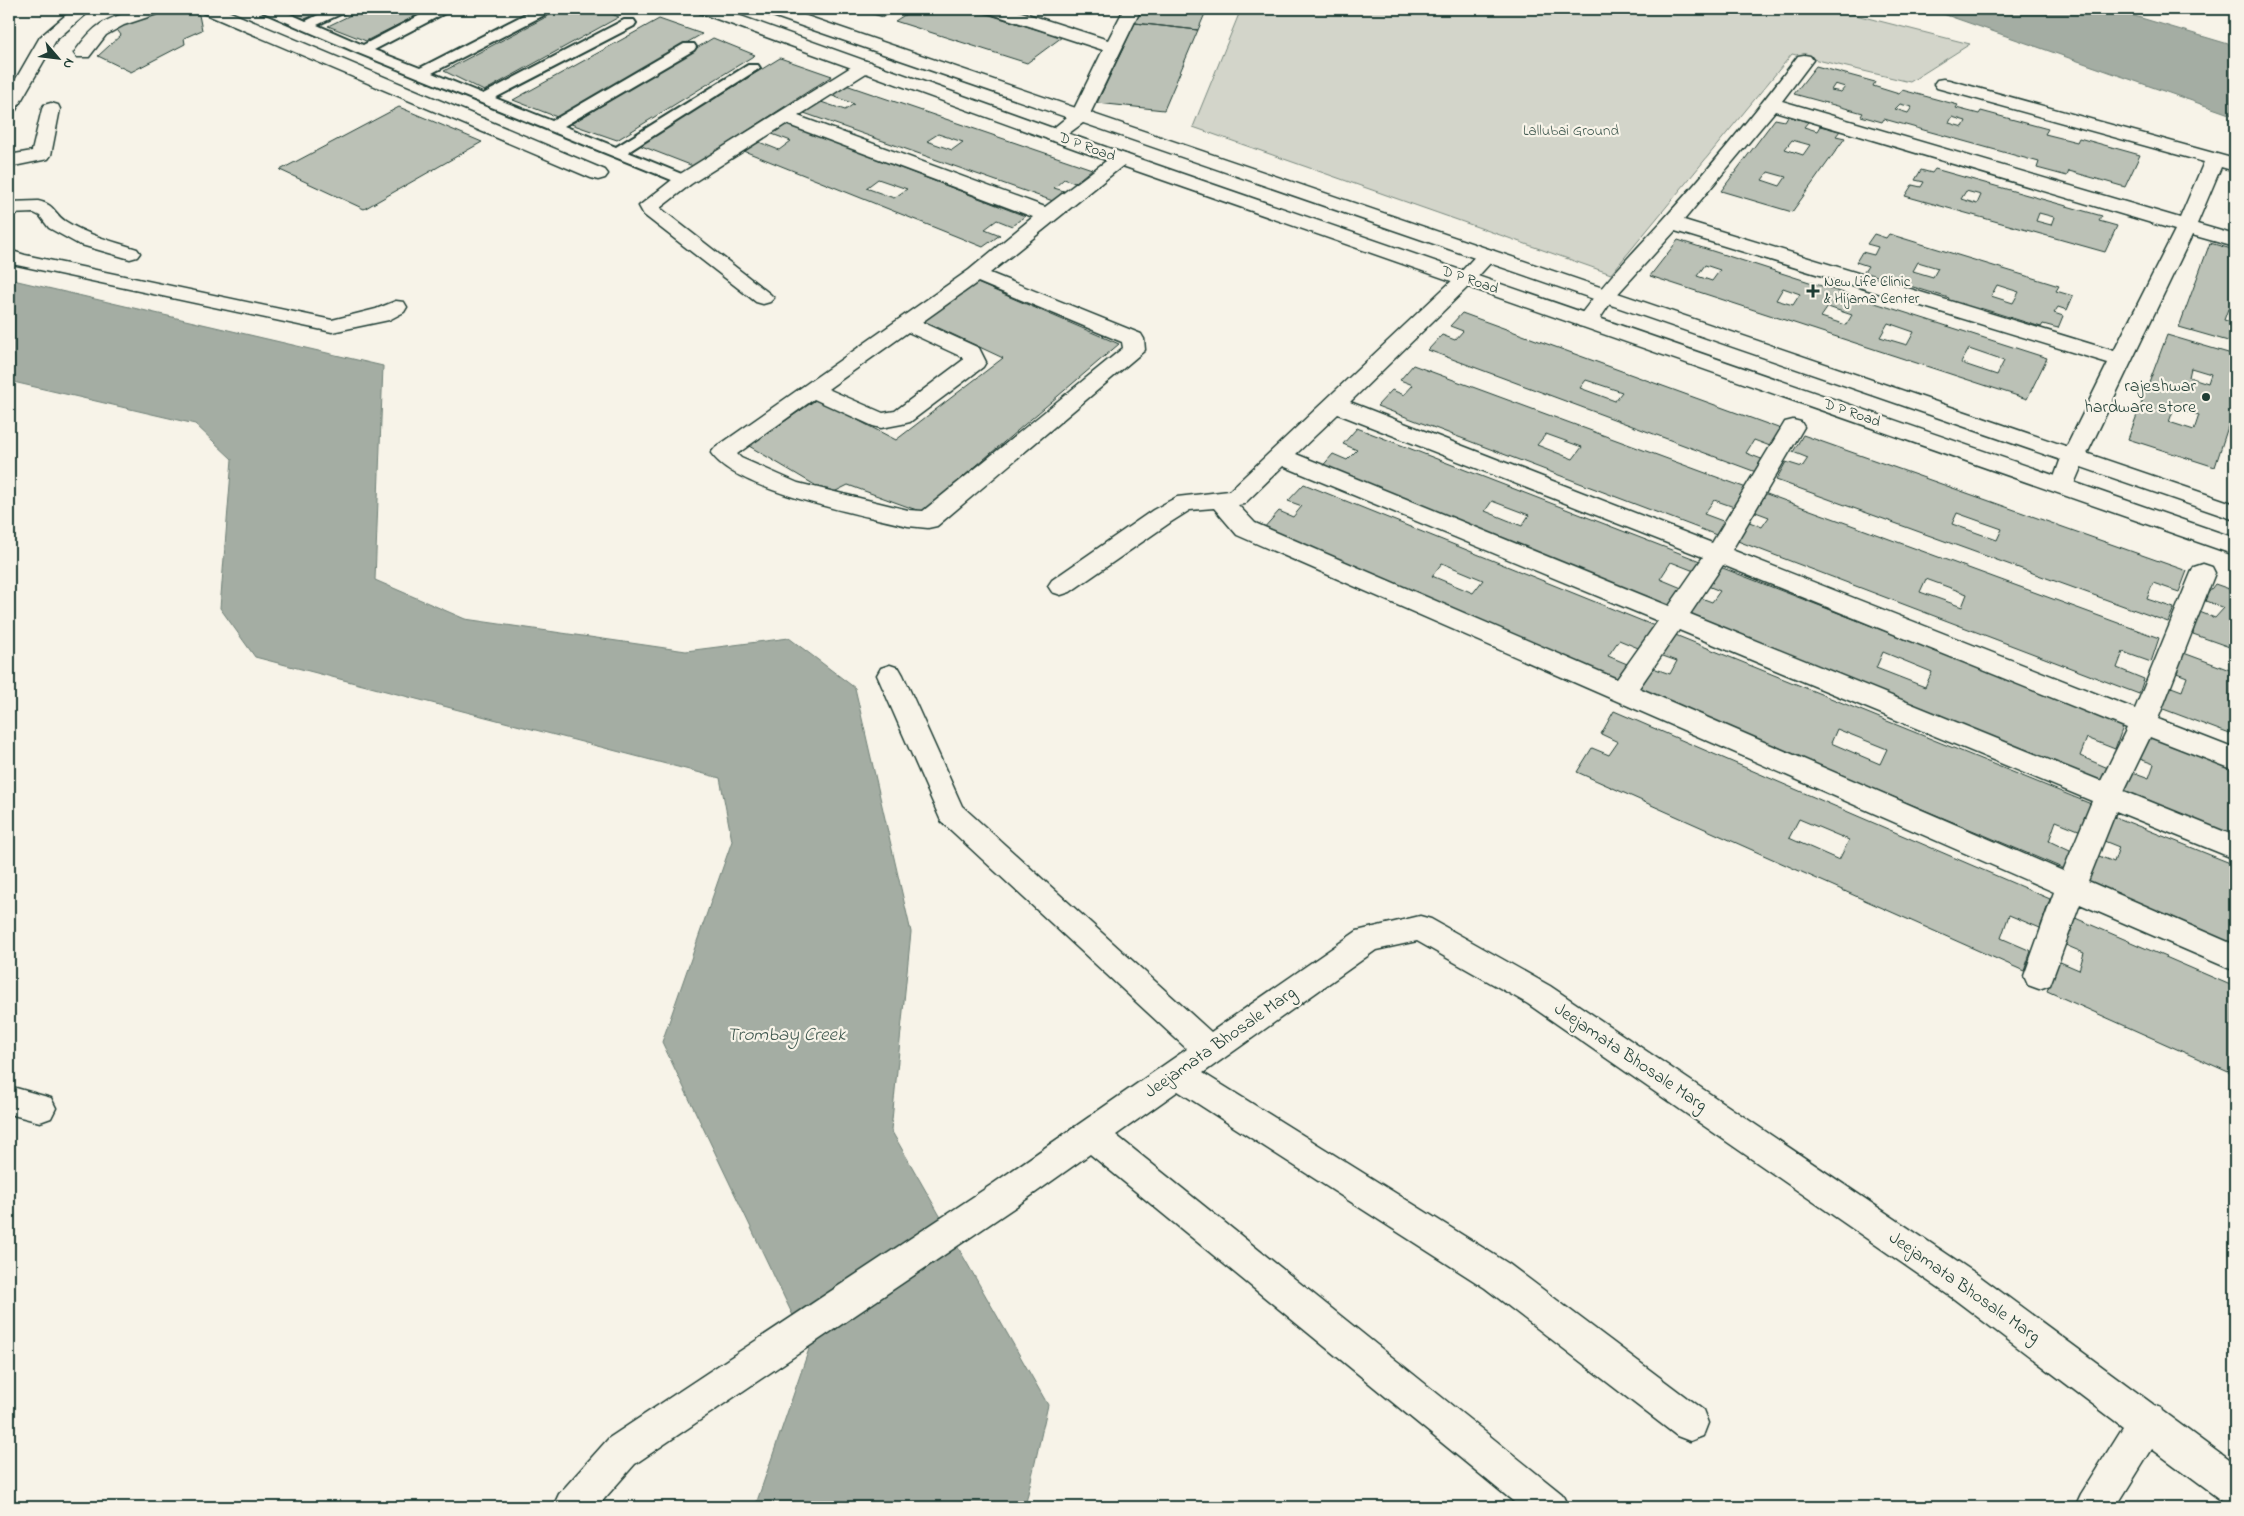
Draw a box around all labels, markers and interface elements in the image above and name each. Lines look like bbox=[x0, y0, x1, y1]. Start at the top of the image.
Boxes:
north arrow bbox=[32, 32, 82, 82]
text: N bbox=[57, 54, 80, 73]
park label: Lallubai Ground bbox=[1523, 120, 1620, 142]
street label: D P Road bbox=[1055, 126, 1119, 168]
street label: D P Road bbox=[1438, 260, 1502, 300]
place label: New Life Clinic & Hijama Center bbox=[1824, 271, 1920, 310]
marker: New Life Clinic & Hijama Center bbox=[1806, 284, 1820, 298]
place label: rajeshwar hardware store bbox=[2084, 374, 2197, 421]
marker: rajeshwar hardware store bbox=[2200, 391, 2212, 403]
street label: D P Road bbox=[1820, 393, 1884, 433]
street label: Jeejamata Bhosale Marg bbox=[1140, 981, 1303, 1106]
street label: Jeejamata Bhosale Marg bbox=[1548, 997, 1712, 1120]
water label: Trombay Creek bbox=[727, 1022, 846, 1049]
street label: Jeejamata Bhosale Marg bbox=[1882, 1226, 2045, 1351]

